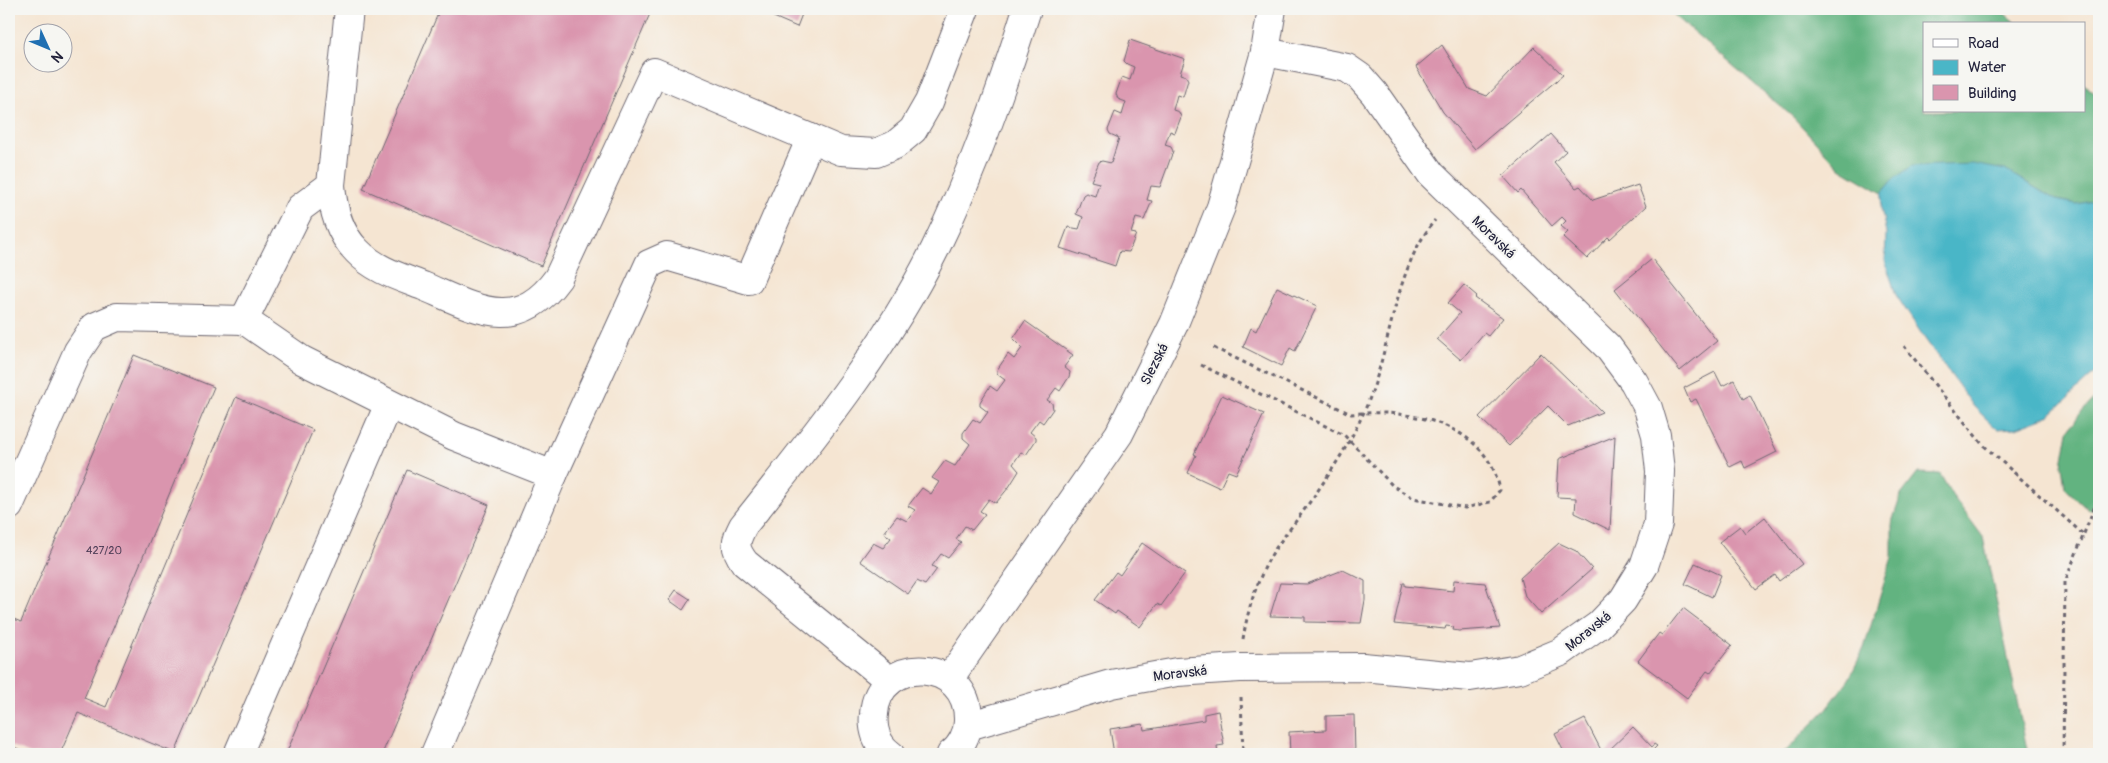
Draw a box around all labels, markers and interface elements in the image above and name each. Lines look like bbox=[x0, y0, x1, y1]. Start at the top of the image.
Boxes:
north arrow bbox=[22, 22, 72, 72]
legend bbox=[1923, 22, 2086, 112]
text: Road bbox=[1968, 34, 1999, 53]
text: N bbox=[48, 47, 66, 66]
text: Water bbox=[1968, 58, 2007, 77]
text: Building bbox=[1968, 84, 2016, 103]
street label: Moravská bbox=[1468, 212, 1519, 262]
street label: Slezská bbox=[1137, 341, 1172, 388]
house number: 427/20 bbox=[86, 544, 122, 557]
street label: Moravská bbox=[1562, 608, 1615, 655]
street label: Moravská bbox=[1152, 662, 1208, 685]

